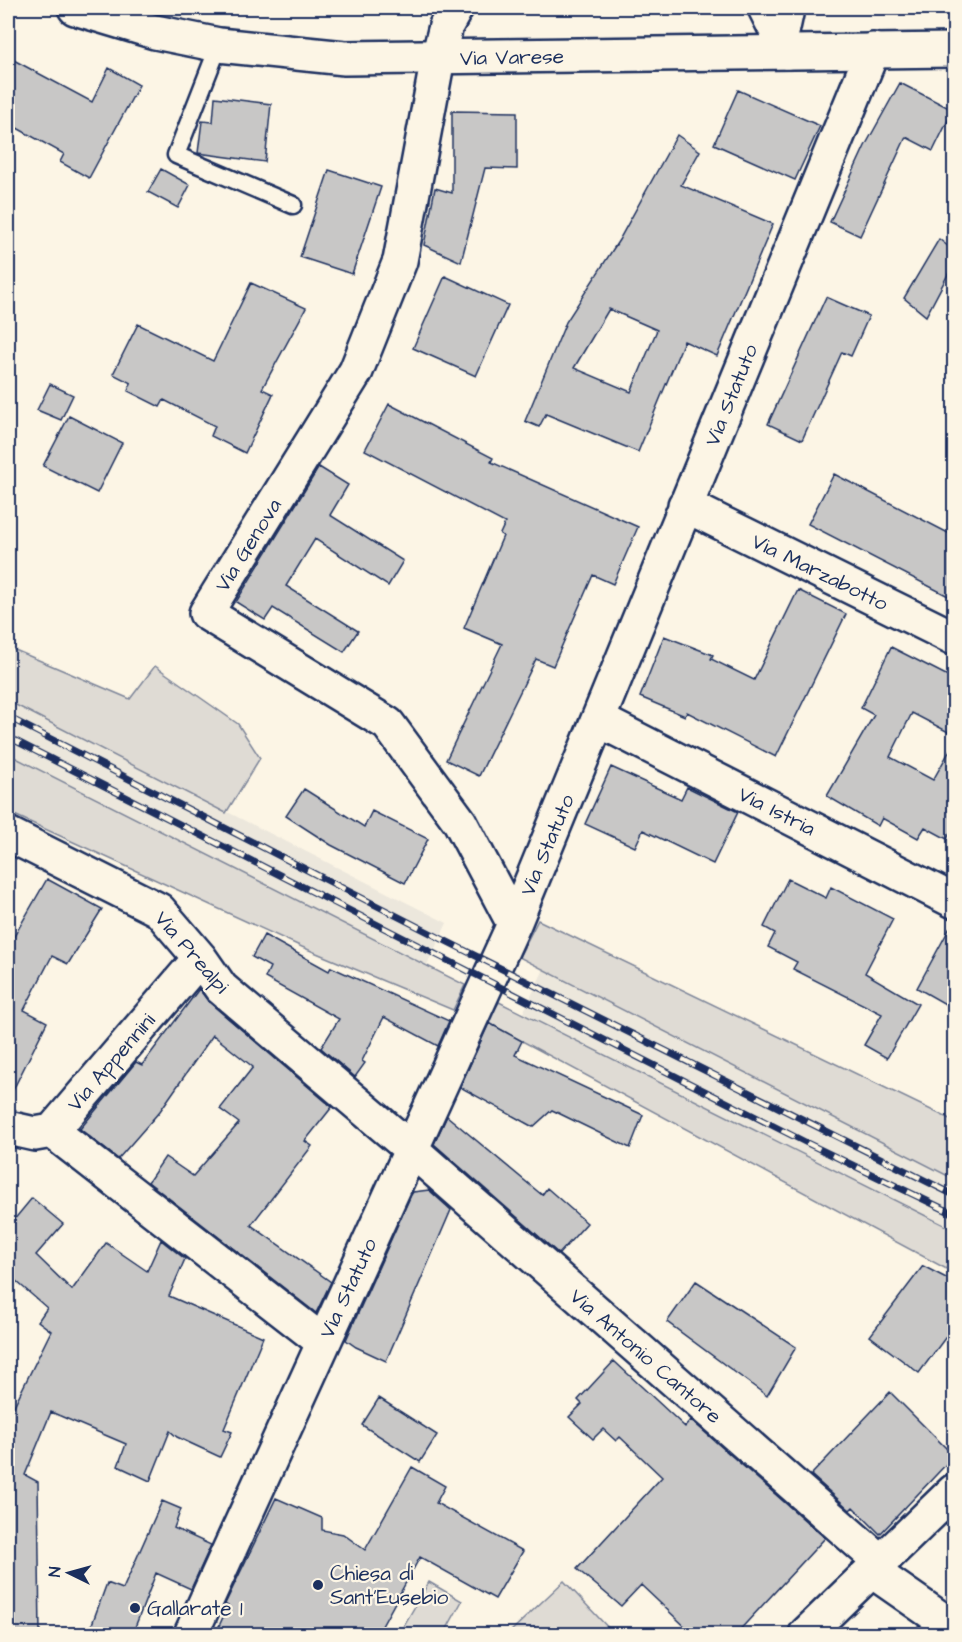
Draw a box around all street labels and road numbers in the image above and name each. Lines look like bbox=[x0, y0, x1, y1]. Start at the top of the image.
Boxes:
street label: Via Varese bbox=[460, 42, 564, 73]
street label: Via Statuto bbox=[698, 340, 765, 450]
street label: Via Genova bbox=[208, 493, 289, 598]
street label: Via Marzabotto bbox=[747, 527, 893, 618]
street label: Via Istria bbox=[733, 780, 821, 843]
street label: Via Statuto bbox=[513, 790, 582, 900]
street label: Via Prealpi bbox=[147, 905, 236, 1000]
street label: Via Appennini bbox=[61, 1007, 163, 1118]
street label: Via Statuto bbox=[313, 1233, 384, 1343]
street label: Via Antonio Cantore bbox=[563, 1282, 728, 1431]

